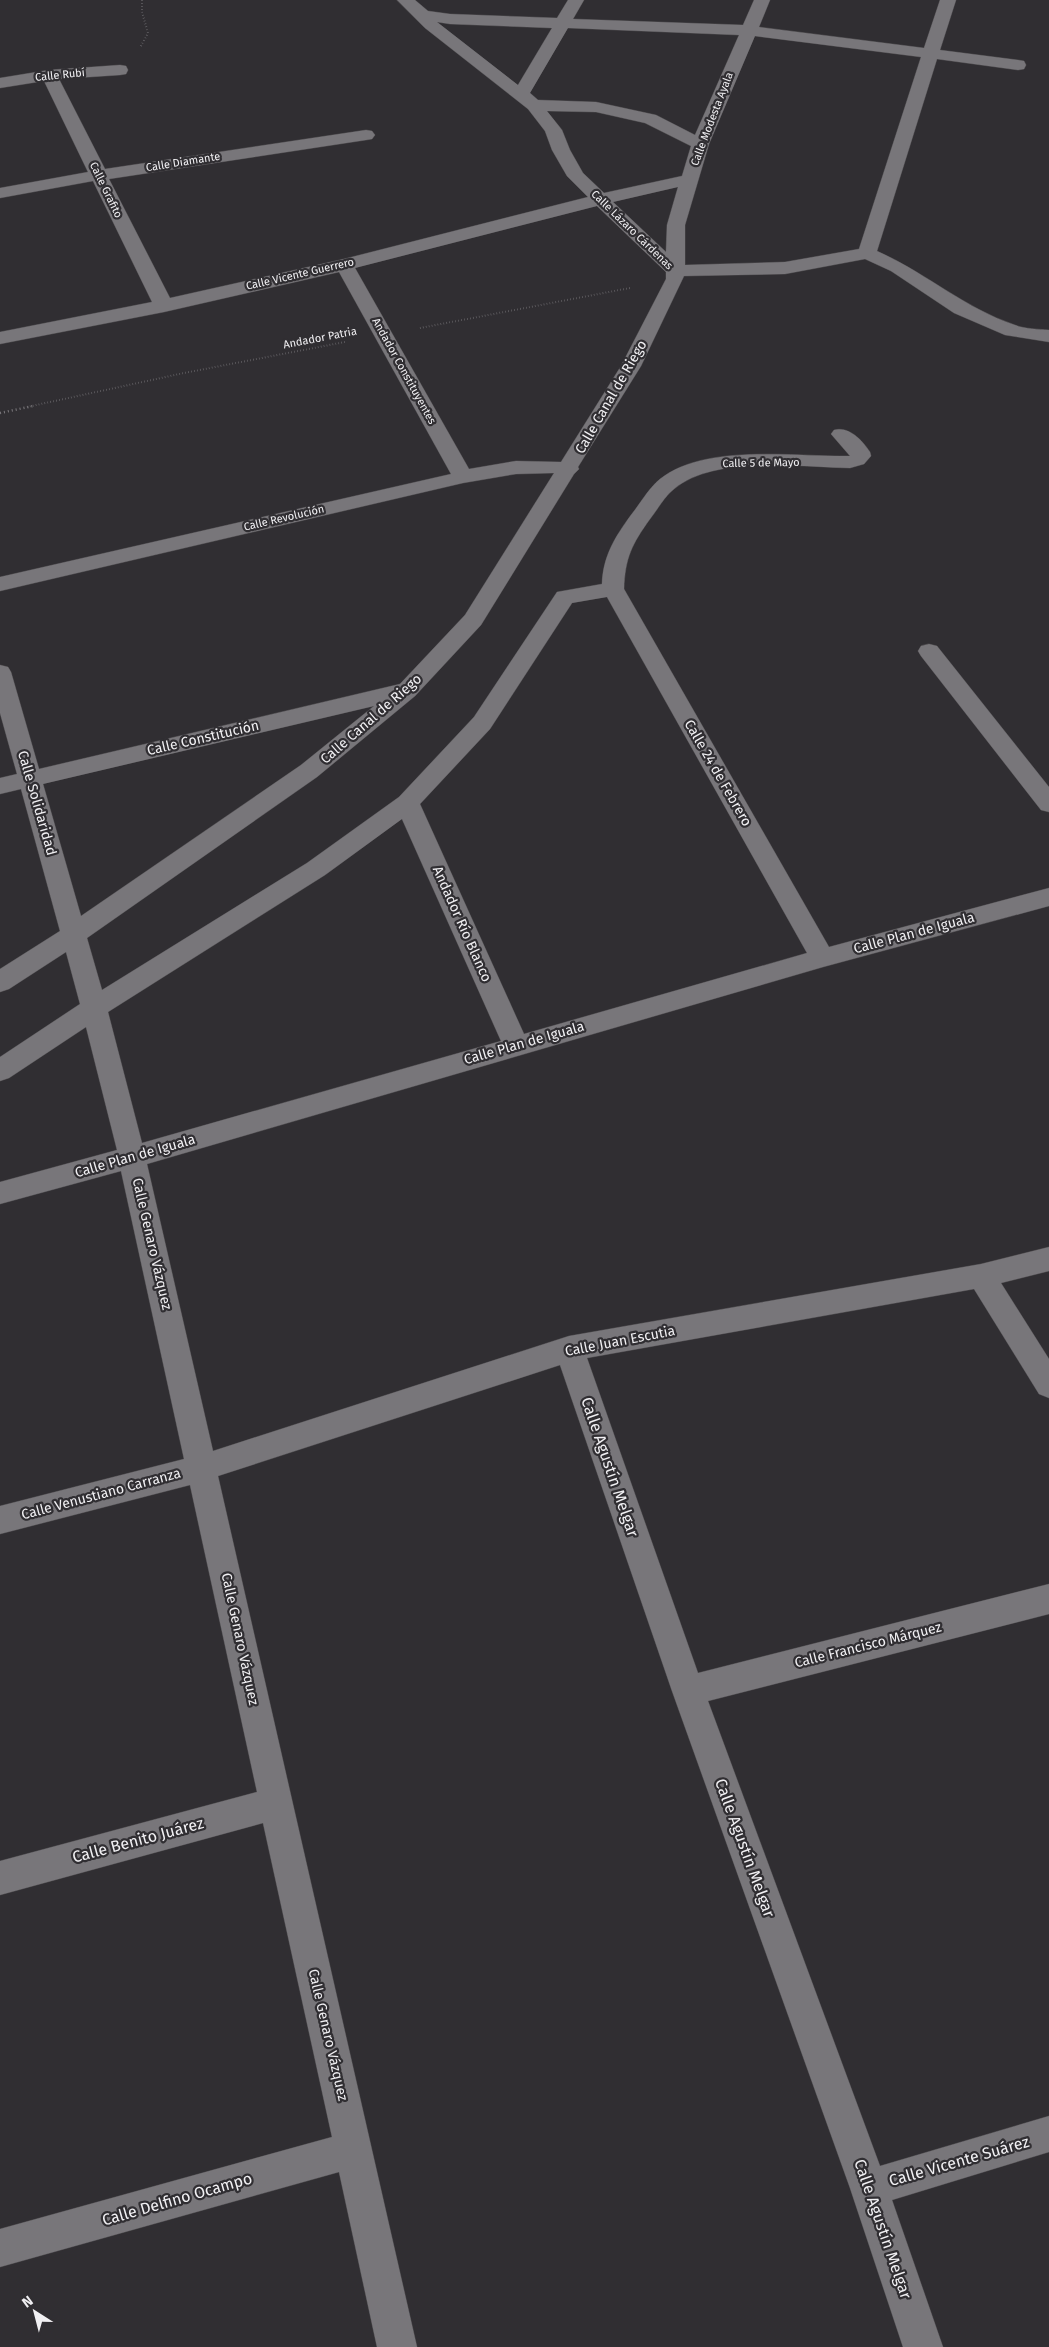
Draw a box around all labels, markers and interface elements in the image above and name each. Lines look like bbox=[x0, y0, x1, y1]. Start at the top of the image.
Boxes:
street label: Calle Rubí bbox=[34, 66, 86, 84]
street label: Calle Modesta Ayala bbox=[688, 70, 736, 168]
street label: Calle Diamante bbox=[145, 150, 221, 174]
street label: Calle Grafito bbox=[87, 160, 125, 220]
street label: Calle Lázaro Cárdenas bbox=[588, 188, 676, 272]
street label: Calle Vicente Guerrero bbox=[245, 255, 355, 293]
street label: Andador Constituyentes bbox=[369, 316, 439, 426]
street label: Andador Patria bbox=[282, 325, 358, 351]
street label: Calle Canal de Riego bbox=[572, 337, 650, 457]
street label: Calle 5 de Mayo bbox=[722, 456, 800, 470]
street label: Calle Revolución bbox=[242, 502, 326, 534]
street label: Calle Canal de Riego bbox=[317, 670, 425, 768]
street label: Calle Constitución bbox=[145, 717, 261, 759]
street label: Calle 24 de Febrero bbox=[681, 717, 755, 829]
street label: Calle Solidaridad bbox=[14, 749, 60, 857]
street label: Andador Río Blanco bbox=[429, 863, 495, 985]
street label: Calle Plan de Iguala bbox=[852, 909, 976, 957]
street label: Calle Plan de Iguala bbox=[462, 1018, 586, 1068]
street label: Calle Plan de Iguala bbox=[73, 1131, 197, 1181]
street label: Calle Genaro Vázquez bbox=[129, 1176, 175, 1312]
street label: Calle Juan Escutia bbox=[563, 1322, 677, 1360]
street label: Calle Agustín Melgar bbox=[577, 1395, 643, 1540]
street label: Calle Venustiano Carranza bbox=[19, 1465, 183, 1523]
street label: Calle Genaro Vázquez bbox=[218, 1571, 262, 1707]
street label: Calle Francisco Márquez bbox=[793, 1618, 943, 1672]
street label: Calle Agustín Melgar bbox=[711, 1776, 779, 1921]
street label: Calle Benito Juárez bbox=[70, 1813, 206, 1867]
street label: Calle Genaro Vázquez bbox=[305, 1967, 351, 2103]
street label: Calle Vicente Suárez bbox=[887, 2132, 1031, 2190]
street label: Calle Agustín Melgar bbox=[850, 2157, 916, 2302]
street label: Calle Delfino Ocampo bbox=[100, 2168, 254, 2230]
north arrow bbox=[10, 2287, 60, 2337]
text: N bbox=[19, 2292, 36, 2311]

